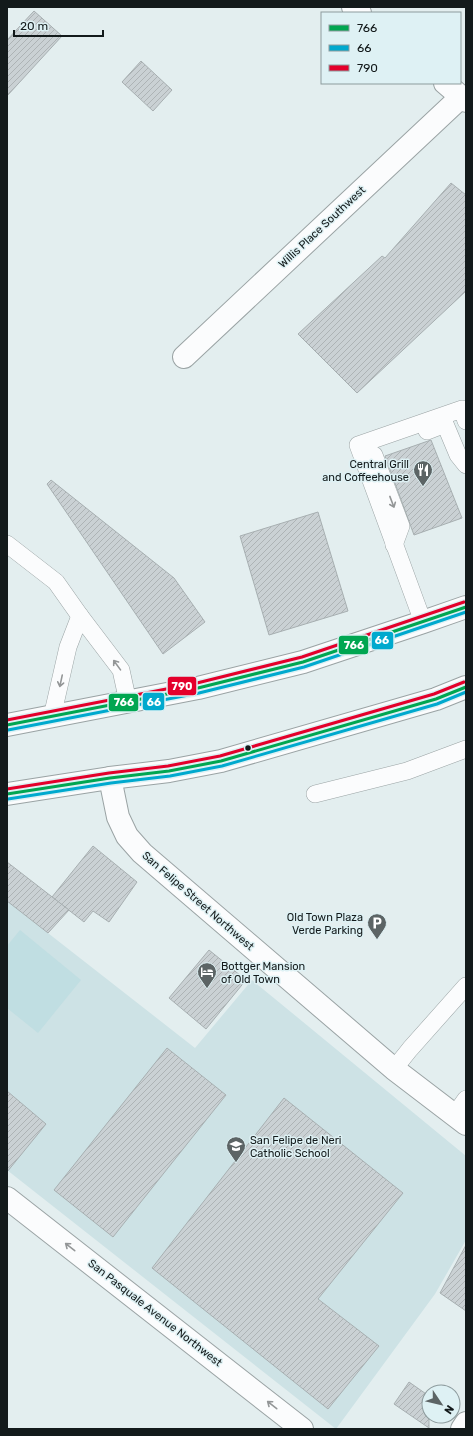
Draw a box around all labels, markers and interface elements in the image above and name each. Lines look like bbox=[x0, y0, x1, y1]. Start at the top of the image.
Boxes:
scale bar bbox=[14, 12, 103, 38]
legend bbox=[321, 12, 461, 84]
text: 20 m bbox=[20, 19, 48, 33]
text: 766 bbox=[357, 21, 377, 35]
text: 66 bbox=[357, 41, 371, 55]
text: 790 bbox=[357, 61, 378, 75]
street label: Willis Place Southwest bbox=[276, 183, 369, 271]
place label: Central Grill and Coffeehouse bbox=[322, 458, 409, 484]
restaurant icon: Central Grill and Coffeehouse bbox=[412, 459, 434, 487]
one-way arrow bbox=[389, 496, 397, 508]
line badge: 66 bbox=[371, 631, 394, 650]
text: 66 bbox=[375, 634, 389, 647]
line badge: 766 bbox=[338, 635, 369, 655]
text: 766 bbox=[344, 639, 364, 652]
one-way arrow bbox=[113, 660, 121, 671]
one-way arrow bbox=[56, 674, 64, 687]
line badge: 790 bbox=[167, 676, 197, 696]
text: 790 bbox=[172, 680, 192, 693]
line badge: 66 bbox=[142, 692, 165, 711]
line badge: 766 bbox=[108, 693, 139, 712]
text: 766 bbox=[114, 696, 134, 709]
text: 66 bbox=[147, 696, 161, 709]
unlabelled marker bbox=[243, 743, 253, 753]
street label: San Felipe Street Northwest bbox=[139, 849, 257, 954]
place label: Old Town Plaza Verde Parking bbox=[287, 911, 363, 937]
parking icon: Old Town Plaza Verde Parking bbox=[366, 912, 388, 940]
place label: Bottger Mansion of Old Town bbox=[221, 960, 305, 986]
hotel icon: Bottger Mansion of Old Town bbox=[196, 961, 218, 989]
place label: San Felipe de Neri Catholic School bbox=[250, 1134, 342, 1160]
school or university icon: San Felipe de Neri Catholic School bbox=[225, 1135, 247, 1163]
one-way arrow bbox=[65, 1243, 76, 1251]
street label: San Pasquale Avenue Northwest bbox=[85, 1257, 225, 1370]
north arrow bbox=[421, 1384, 461, 1424]
one-way arrow bbox=[266, 1401, 277, 1409]
text: N bbox=[441, 1402, 456, 1416]

